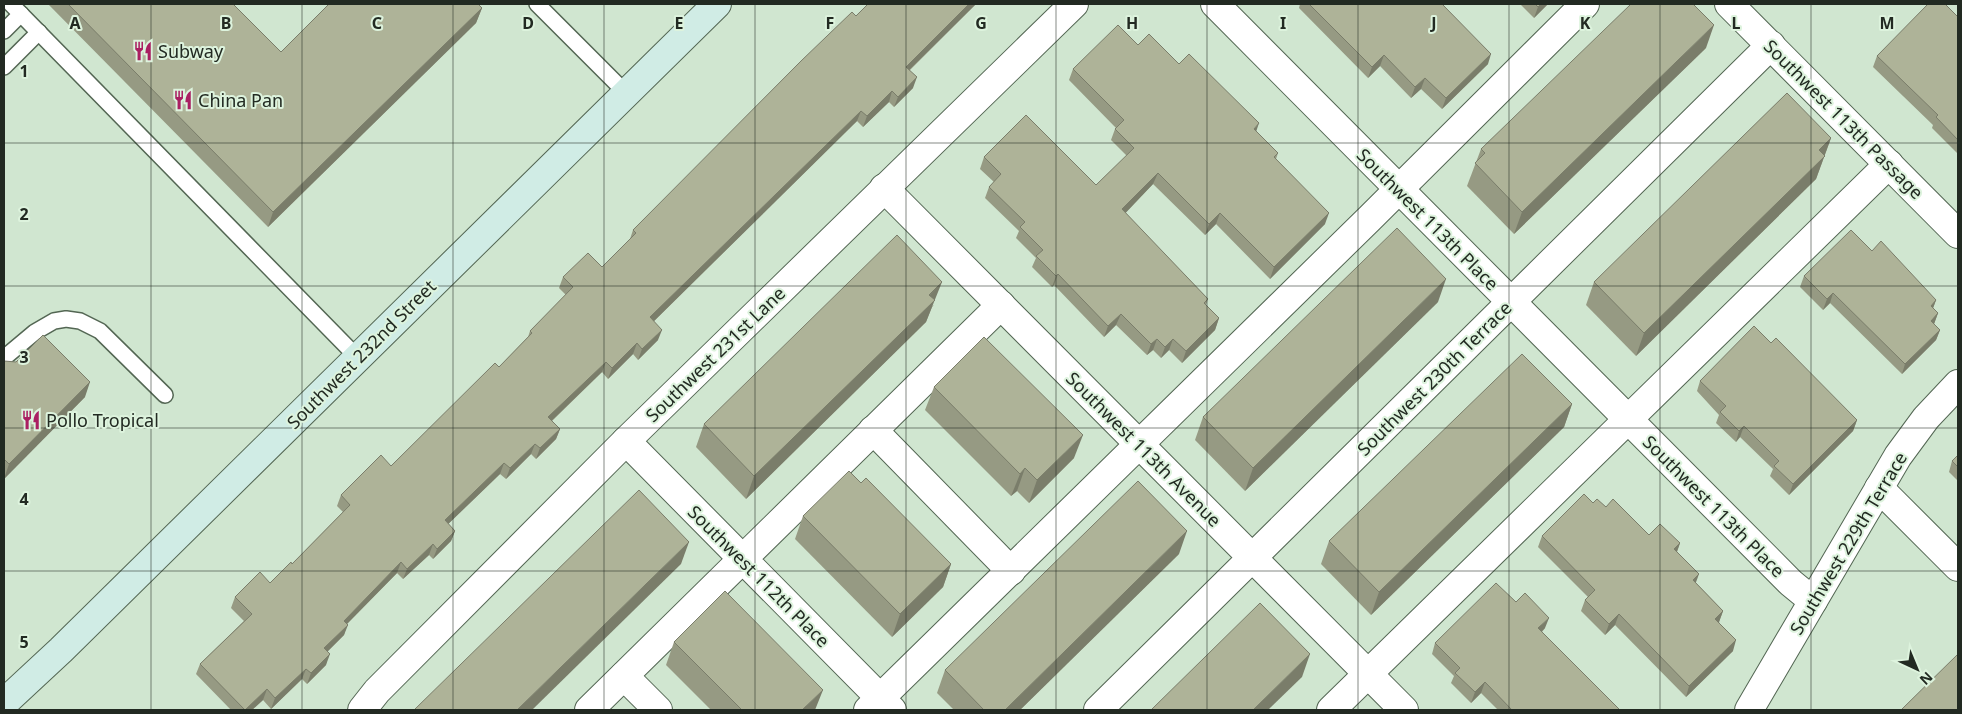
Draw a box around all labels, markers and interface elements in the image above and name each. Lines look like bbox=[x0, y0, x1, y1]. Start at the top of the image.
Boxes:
text: A bbox=[69, 12, 81, 34]
text: B bbox=[221, 12, 231, 34]
text: C bbox=[372, 12, 382, 34]
text: D bbox=[522, 12, 534, 34]
text: E bbox=[675, 12, 684, 34]
text: F bbox=[826, 12, 834, 34]
text: G bbox=[975, 12, 987, 34]
text: H bbox=[1126, 12, 1138, 34]
text: I bbox=[1280, 12, 1286, 34]
text: J bbox=[1429, 12, 1437, 34]
text: K bbox=[1580, 12, 1591, 34]
text: L bbox=[1732, 12, 1741, 34]
text: M bbox=[1879, 12, 1895, 34]
street label: Southwest 113th Passage bbox=[1759, 34, 1929, 204]
place label: Subway bbox=[158, 39, 224, 63]
restaurant icon: Subway bbox=[132, 40, 154, 62]
text: 1 bbox=[19, 60, 29, 82]
place label: China Pan bbox=[198, 88, 283, 112]
restaurant icon: China Pan bbox=[172, 89, 194, 111]
street label: Southwest 113th Place bbox=[1352, 143, 1504, 295]
text: 2 bbox=[19, 203, 29, 225]
street label: Southwest 232nd Street bbox=[281, 274, 441, 434]
street label: Southwest 231st Lane bbox=[640, 281, 790, 427]
street label: Southwest 230th Terrace bbox=[1352, 296, 1516, 460]
text: 3 bbox=[19, 346, 29, 368]
street label: Southwest 113th Avenue bbox=[1061, 366, 1227, 532]
place label: Pollo Tropical bbox=[46, 408, 159, 432]
restaurant icon: Pollo Tropical bbox=[20, 409, 42, 431]
street label: Southwest 113th Place bbox=[1638, 430, 1790, 582]
street label: Southwest 229th Terrace bbox=[1784, 447, 1912, 639]
text: 4 bbox=[19, 488, 29, 510]
street label: Southwest 112th Place bbox=[683, 500, 835, 652]
text: 5 bbox=[19, 631, 29, 653]
north arrow bbox=[1892, 644, 1942, 694]
text: N bbox=[1916, 668, 1937, 690]

